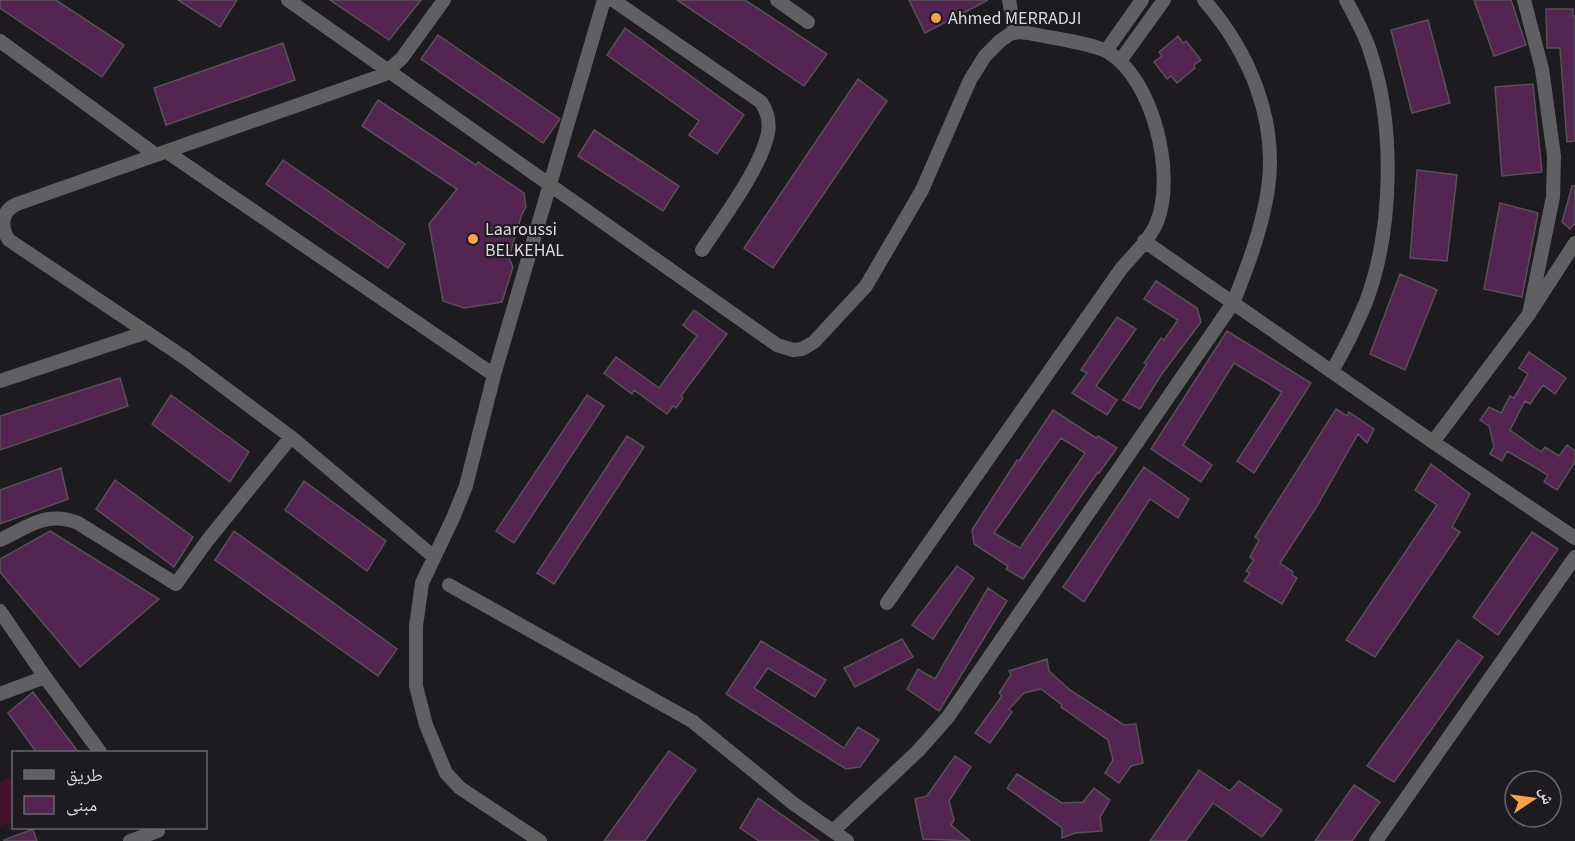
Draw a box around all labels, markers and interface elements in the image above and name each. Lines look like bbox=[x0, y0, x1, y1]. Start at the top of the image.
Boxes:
place label: Ahmed MERRADJI bbox=[948, 6, 1081, 31]
marker: Ahmed MERRADJI bbox=[929, 11, 943, 25]
place label: Laaroussi BELKEHAL bbox=[485, 217, 564, 263]
marker: Laaroussi BELKEHAL bbox=[466, 232, 480, 246]
legend bbox=[12, 751, 207, 829]
text: طريق bbox=[66, 763, 103, 788]
north arrow bbox=[1503, 769, 1563, 829]
text: ش bbox=[1534, 785, 1559, 807]
text: مبنى bbox=[66, 793, 97, 818]

